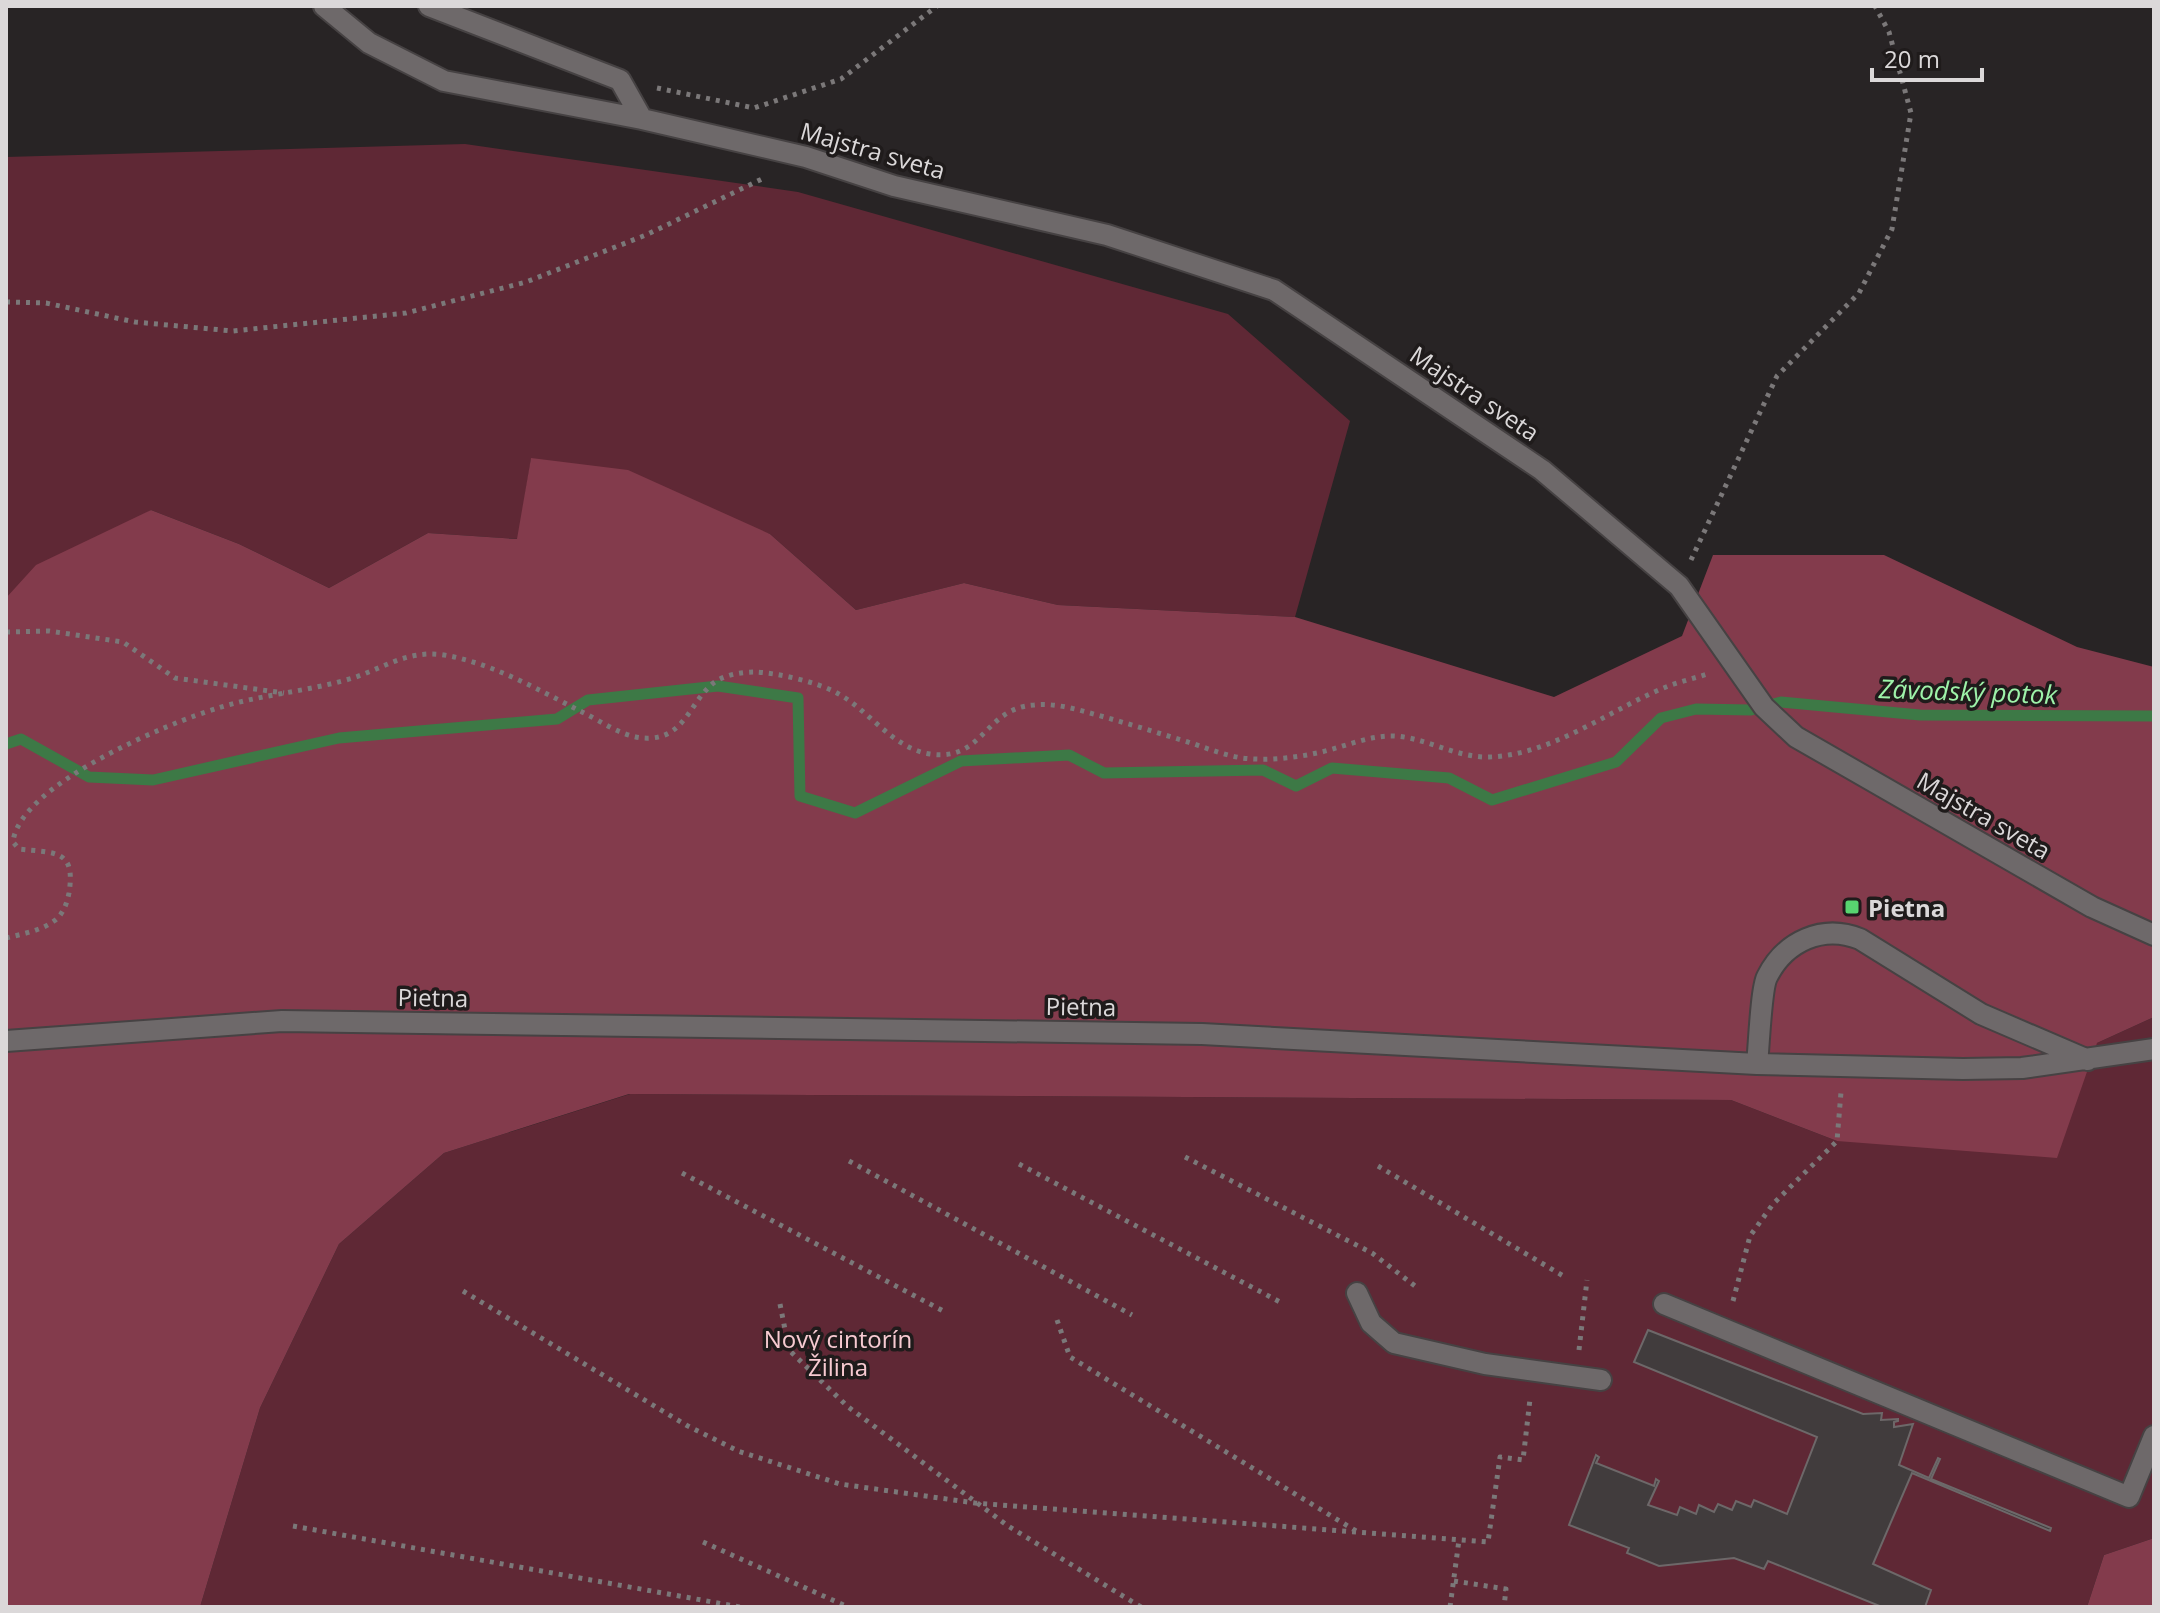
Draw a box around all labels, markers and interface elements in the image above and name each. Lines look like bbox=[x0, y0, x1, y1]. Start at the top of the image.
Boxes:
scale bar bbox=[1872, 32, 1982, 82]
text: 20 m bbox=[1884, 42, 1940, 75]
street label: Majstra sveta bbox=[797, 114, 949, 186]
street label: Majstra sveta bbox=[1404, 338, 1546, 448]
water label: Závodský potok bbox=[1877, 670, 2059, 712]
street label: Majstra sveta bbox=[1911, 763, 2057, 867]
place label: Pietna bbox=[1868, 891, 1945, 924]
marker: Pietna bbox=[1843, 898, 1861, 916]
street label: Pietna bbox=[397, 980, 469, 1014]
street label: Pietna bbox=[1045, 989, 1117, 1023]
park label: Nový cintorín Žilina bbox=[764, 1322, 912, 1383]

